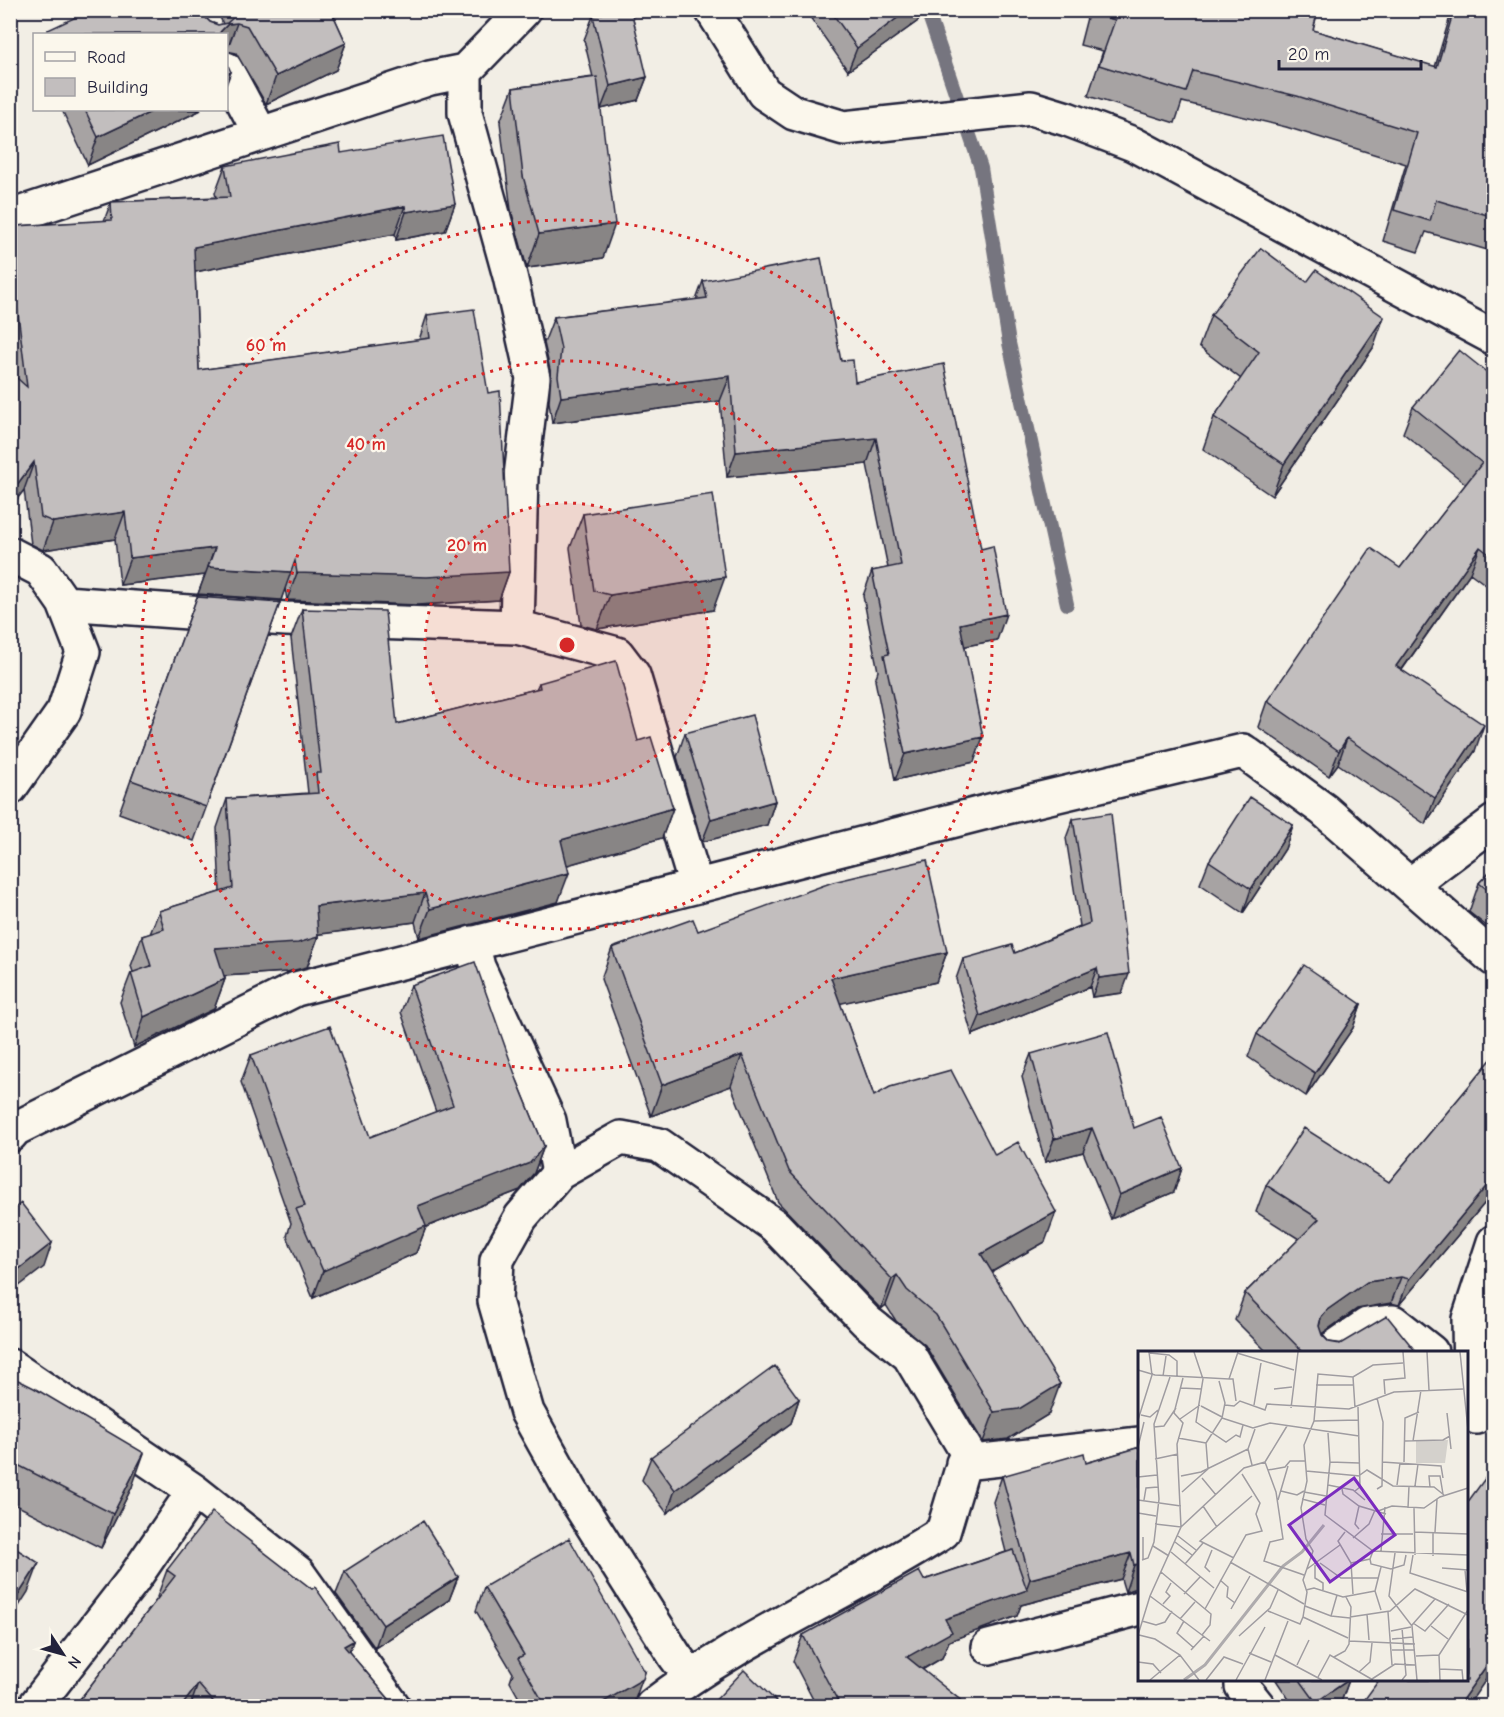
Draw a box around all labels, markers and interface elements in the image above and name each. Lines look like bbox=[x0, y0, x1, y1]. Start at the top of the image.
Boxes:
legend bbox=[33, 33, 228, 111]
scale bar bbox=[1279, 33, 1422, 71]
text: 20 m bbox=[1288, 44, 1329, 65]
text: Road bbox=[87, 47, 126, 68]
text: Building bbox=[87, 77, 149, 98]
text: 60 m bbox=[246, 335, 286, 356]
text: 40 m bbox=[346, 434, 386, 455]
text: 20 m bbox=[447, 535, 487, 556]
centre of rings bbox=[557, 635, 577, 655]
inset map bbox=[1138, 1351, 1468, 1681]
north arrow bbox=[33, 1624, 93, 1684]
text: N bbox=[64, 1653, 85, 1672]

